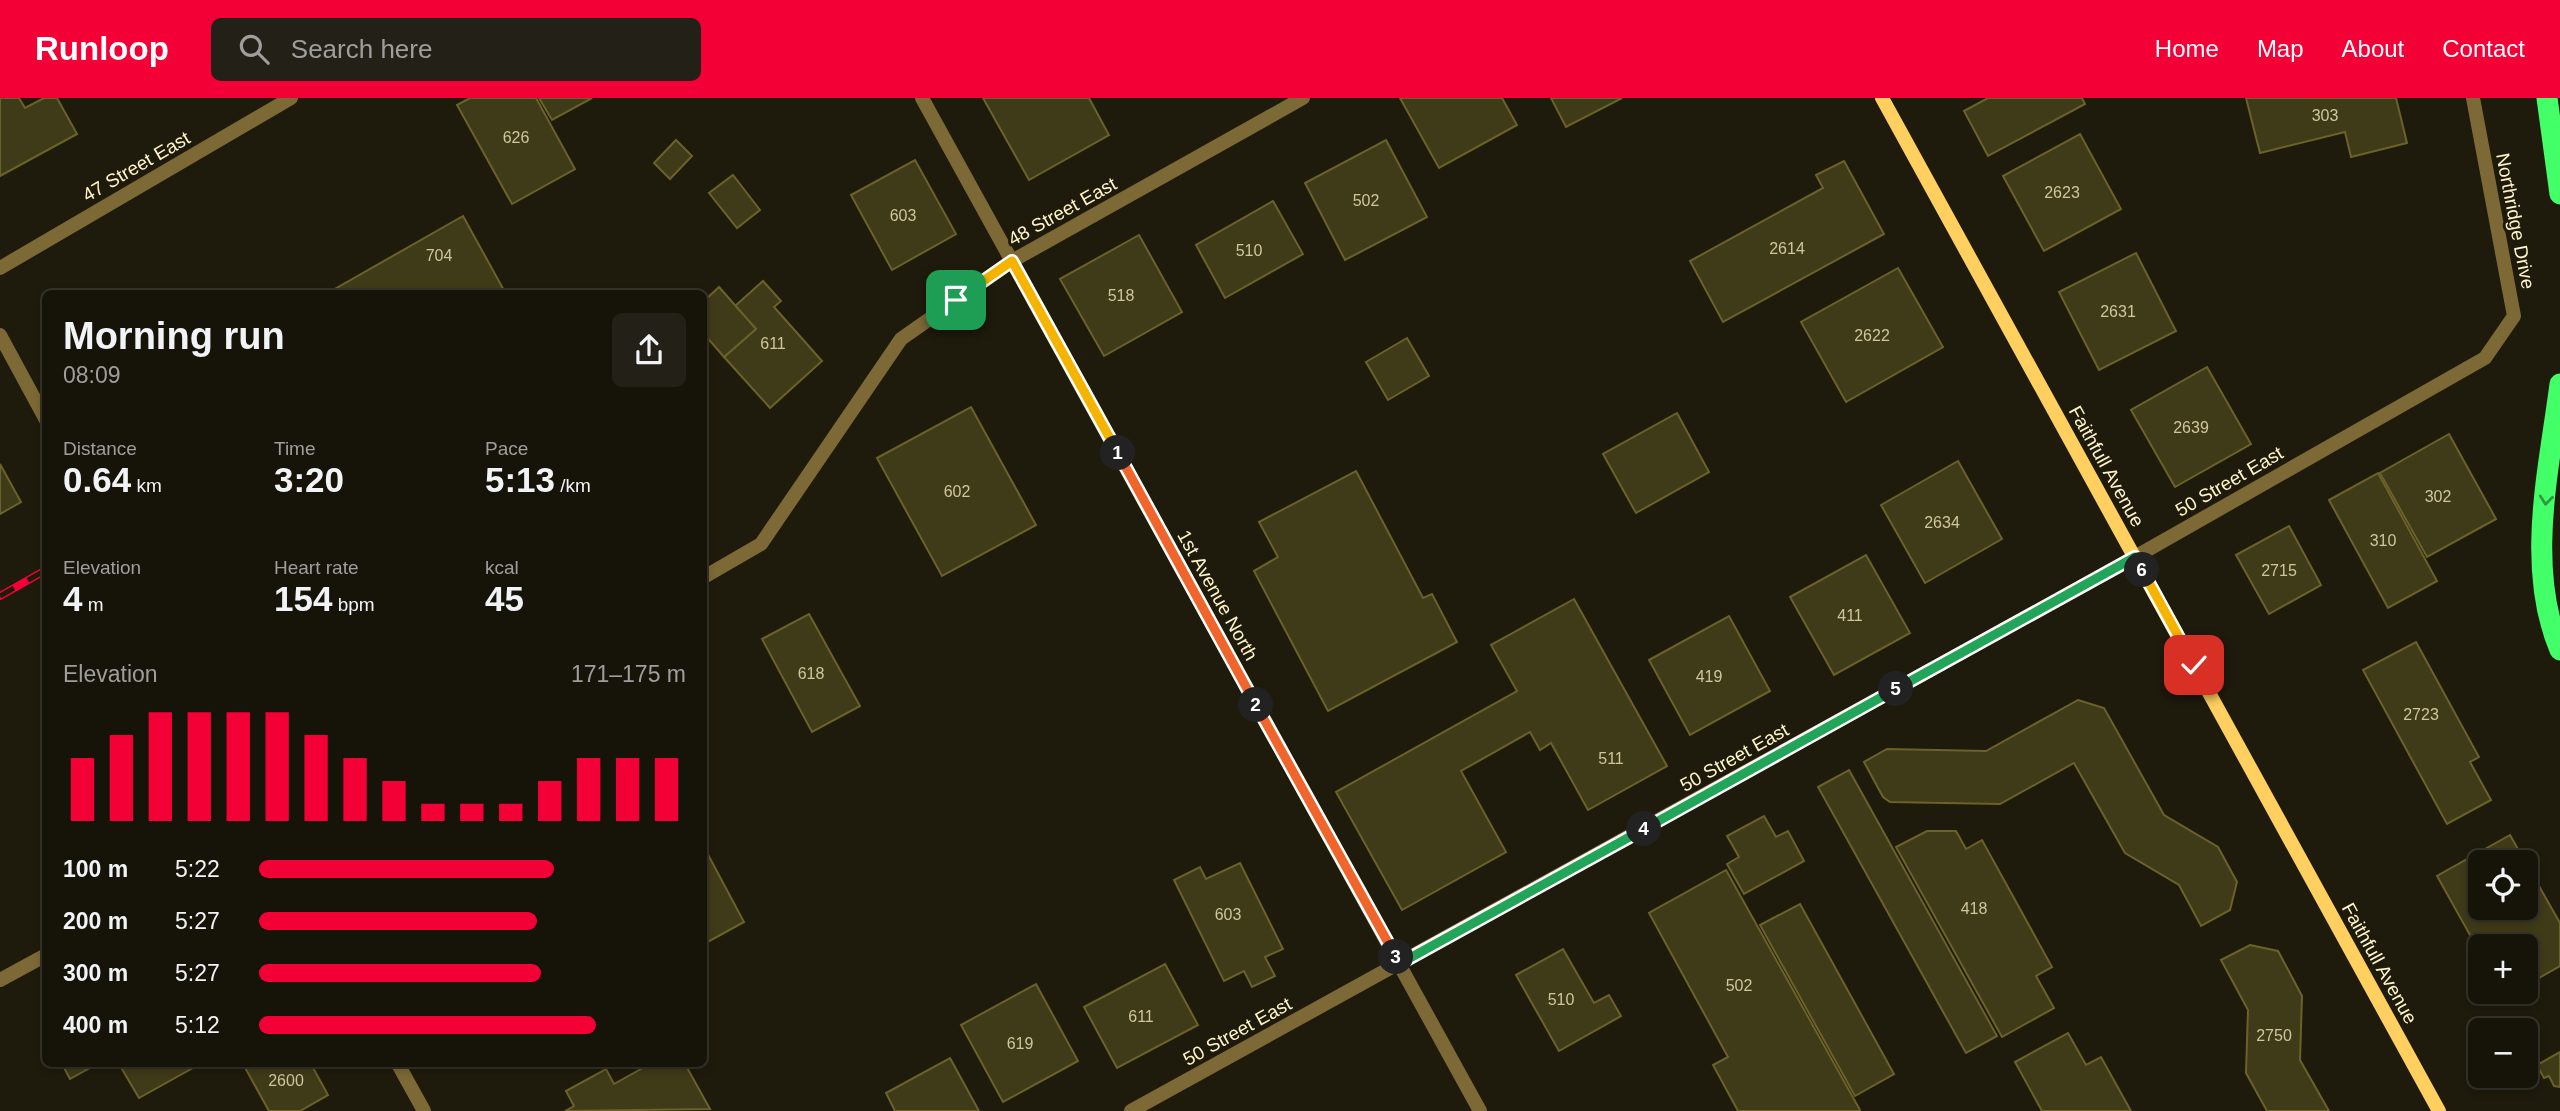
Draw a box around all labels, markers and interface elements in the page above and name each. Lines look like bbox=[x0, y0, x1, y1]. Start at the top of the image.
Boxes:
search box bbox=[211, 18, 701, 81]
text: Runloop bbox=[35, 30, 169, 67]
icon: search bbox=[235, 30, 273, 68]
text: Search here bbox=[291, 34, 432, 64]
text: Home bbox=[2155, 35, 2219, 62]
text: Map bbox=[2257, 35, 2304, 62]
text: About bbox=[2342, 35, 2404, 62]
text: Contact bbox=[2442, 35, 2525, 62]
house number: 303 bbox=[2312, 107, 2338, 124]
street label: 47 Street East bbox=[79, 127, 194, 206]
house number: 626 bbox=[503, 129, 529, 146]
street label: Northridge Drive bbox=[2492, 151, 2539, 291]
street label: 48 Street East bbox=[1004, 173, 1121, 250]
house number: 2623 bbox=[2044, 184, 2080, 201]
house number: 502 bbox=[1353, 192, 1379, 209]
house number: 603 bbox=[890, 207, 916, 224]
house number: 2614 bbox=[1769, 240, 1805, 257]
house number: 510 bbox=[1236, 242, 1262, 259]
house number: 704 bbox=[426, 247, 452, 264]
pin bbox=[926, 270, 986, 330]
icon: arrive bbox=[937, 281, 975, 319]
house number: 518 bbox=[1108, 287, 1134, 304]
house number: 2631 bbox=[2100, 303, 2136, 320]
button: share bbox=[612, 313, 686, 387]
text: Morning run bbox=[63, 315, 285, 357]
house number: 2622 bbox=[1854, 327, 1890, 344]
house number: 611 bbox=[760, 335, 786, 352]
text: 08:09 bbox=[63, 362, 121, 388]
street label: Faithfull Avenue bbox=[2065, 402, 2148, 530]
house number: 2639 bbox=[2173, 419, 2209, 436]
pin: 1 bbox=[1100, 436, 1136, 470]
text: Distance bbox=[63, 438, 137, 459]
text: Time bbox=[274, 438, 316, 459]
text: Pace bbox=[485, 438, 528, 459]
text: 1 bbox=[1112, 442, 1123, 463]
street label: 50 Street East bbox=[2172, 442, 2287, 521]
text: 0.64 bbox=[63, 460, 131, 499]
text: 3:20 bbox=[274, 460, 344, 499]
text: 5:13 bbox=[485, 460, 555, 499]
text: km bbox=[131, 475, 162, 496]
text: /km bbox=[555, 475, 591, 496]
house number: 602 bbox=[944, 483, 970, 500]
house number: 302 bbox=[2425, 488, 2451, 505]
one-way arrow bbox=[2539, 495, 2554, 506]
house number: 2634 bbox=[1924, 514, 1960, 531]
street label: 1st Avenue North bbox=[1173, 527, 1262, 664]
house number: 310 bbox=[2370, 532, 2396, 549]
pin: 6 bbox=[2124, 552, 2160, 588]
text: Elevation bbox=[63, 557, 141, 578]
text: Heart rate bbox=[274, 557, 358, 578]
text: kcal bbox=[485, 557, 519, 578]
text: 6 bbox=[2136, 559, 2147, 580]
house number: 2715 bbox=[2261, 562, 2297, 579]
text: 4 bbox=[63, 579, 82, 618]
text: 154 bbox=[274, 579, 332, 618]
text: 45 bbox=[485, 579, 524, 618]
text: m bbox=[82, 594, 104, 615]
text: bpm bbox=[332, 594, 375, 615]
house number: 411 bbox=[1837, 607, 1863, 624]
pin bbox=[2164, 635, 2224, 695]
icon: check bbox=[2175, 646, 2213, 684]
text: Elevation bbox=[63, 661, 158, 687]
text: 171–175 m bbox=[571, 661, 686, 687]
house number: 618 bbox=[798, 665, 824, 682]
house number: 419 bbox=[1696, 668, 1722, 685]
pin: 5 bbox=[1878, 672, 1913, 706]
text: 5 bbox=[1890, 678, 1901, 699]
pin: 2 bbox=[1238, 688, 1274, 722]
text: 2 bbox=[1250, 694, 1261, 715]
house number: 2723 bbox=[2403, 706, 2439, 723]
street label: 50 Street East bbox=[1676, 719, 1793, 796]
house number: 511 bbox=[1598, 750, 1624, 767]
pin: 4 bbox=[1626, 812, 1662, 846]
text: 4 bbox=[1638, 818, 1649, 839]
map controls bbox=[2468, 850, 2538, 1088]
button: locate bbox=[2468, 850, 2538, 920]
text: 100 m bbox=[63, 856, 128, 882]
text: 5:22 bbox=[175, 856, 220, 882]
street label: Faithfull Avenue bbox=[2338, 899, 2421, 1027]
house number: 418 bbox=[1961, 900, 1987, 917]
house number: 603 bbox=[1215, 906, 1241, 923]
text: 200 m bbox=[63, 908, 128, 934]
text: 5:27 bbox=[175, 908, 220, 934]
button: + bbox=[2468, 934, 2538, 1004]
pin: 3 bbox=[1378, 940, 1414, 974]
text: 3 bbox=[1390, 946, 1401, 967]
text: 300 m bbox=[63, 960, 128, 986]
text: 5:27 bbox=[175, 960, 220, 986]
house number: 502 bbox=[1726, 977, 1752, 994]
house number: 510 bbox=[1548, 991, 1574, 1008]
street label: 50 Street East bbox=[1179, 993, 1296, 1070]
house number: 611 bbox=[1128, 1008, 1154, 1025]
text: 400 m bbox=[63, 1012, 128, 1038]
text: 5:12 bbox=[175, 1012, 220, 1038]
button: − bbox=[2468, 1018, 2538, 1088]
house number: 2750 bbox=[2256, 1027, 2292, 1044]
house number: 619 bbox=[1007, 1035, 1033, 1052]
house number: 2600 bbox=[268, 1072, 304, 1089]

